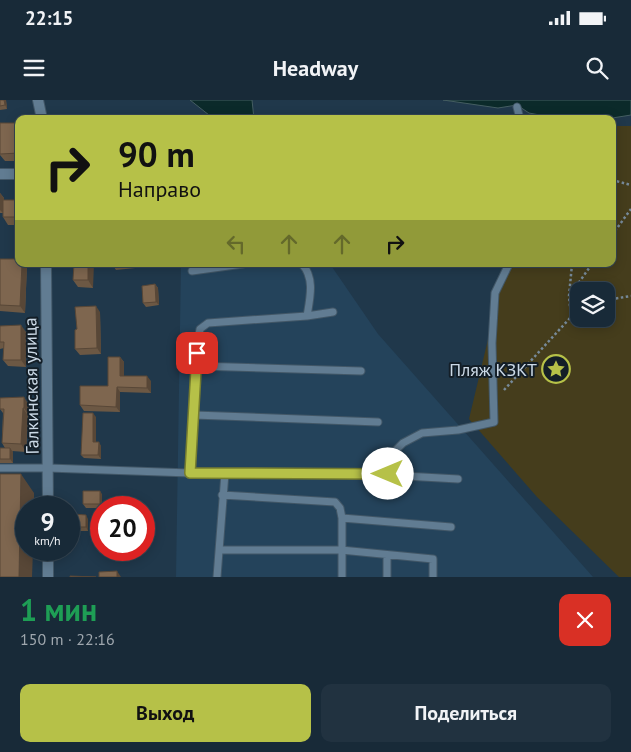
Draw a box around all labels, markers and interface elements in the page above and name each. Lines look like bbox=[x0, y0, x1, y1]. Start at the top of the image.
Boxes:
text: 22:15 bbox=[25, 6, 73, 30]
icon: menu bbox=[20, 54, 48, 82]
text: Headway bbox=[273, 54, 358, 82]
icon: search bbox=[583, 54, 611, 82]
text: 90 m bbox=[118, 131, 195, 177]
icon: right bbox=[35, 135, 100, 200]
text: Направо bbox=[118, 175, 201, 203]
icon: left bbox=[222, 230, 250, 258]
icon: ahead bbox=[275, 230, 303, 258]
icon: ahead bbox=[328, 230, 356, 258]
icon: right bbox=[381, 230, 409, 258]
map controls bbox=[570, 282, 615, 327]
button: layers bbox=[570, 282, 615, 327]
street label: Галкинская улица bbox=[18, 317, 44, 455]
pin bbox=[176, 332, 218, 374]
icon: arrive bbox=[183, 339, 211, 367]
place icon: Пляж КЗКТ bbox=[541, 354, 571, 384]
place label: Пляж КЗКТ bbox=[449, 358, 537, 381]
position arrow bbox=[361, 447, 413, 499]
speed limit sign: 20 bbox=[90, 496, 155, 561]
text: 9 bbox=[40, 506, 55, 538]
text: km/h bbox=[34, 533, 61, 548]
text: 1 мин bbox=[20, 590, 97, 629]
button: close bbox=[559, 594, 611, 646]
text: 150 m · 22:16 bbox=[20, 629, 115, 649]
button: Выход bbox=[20, 684, 311, 742]
button: Поделиться bbox=[321, 684, 611, 742]

